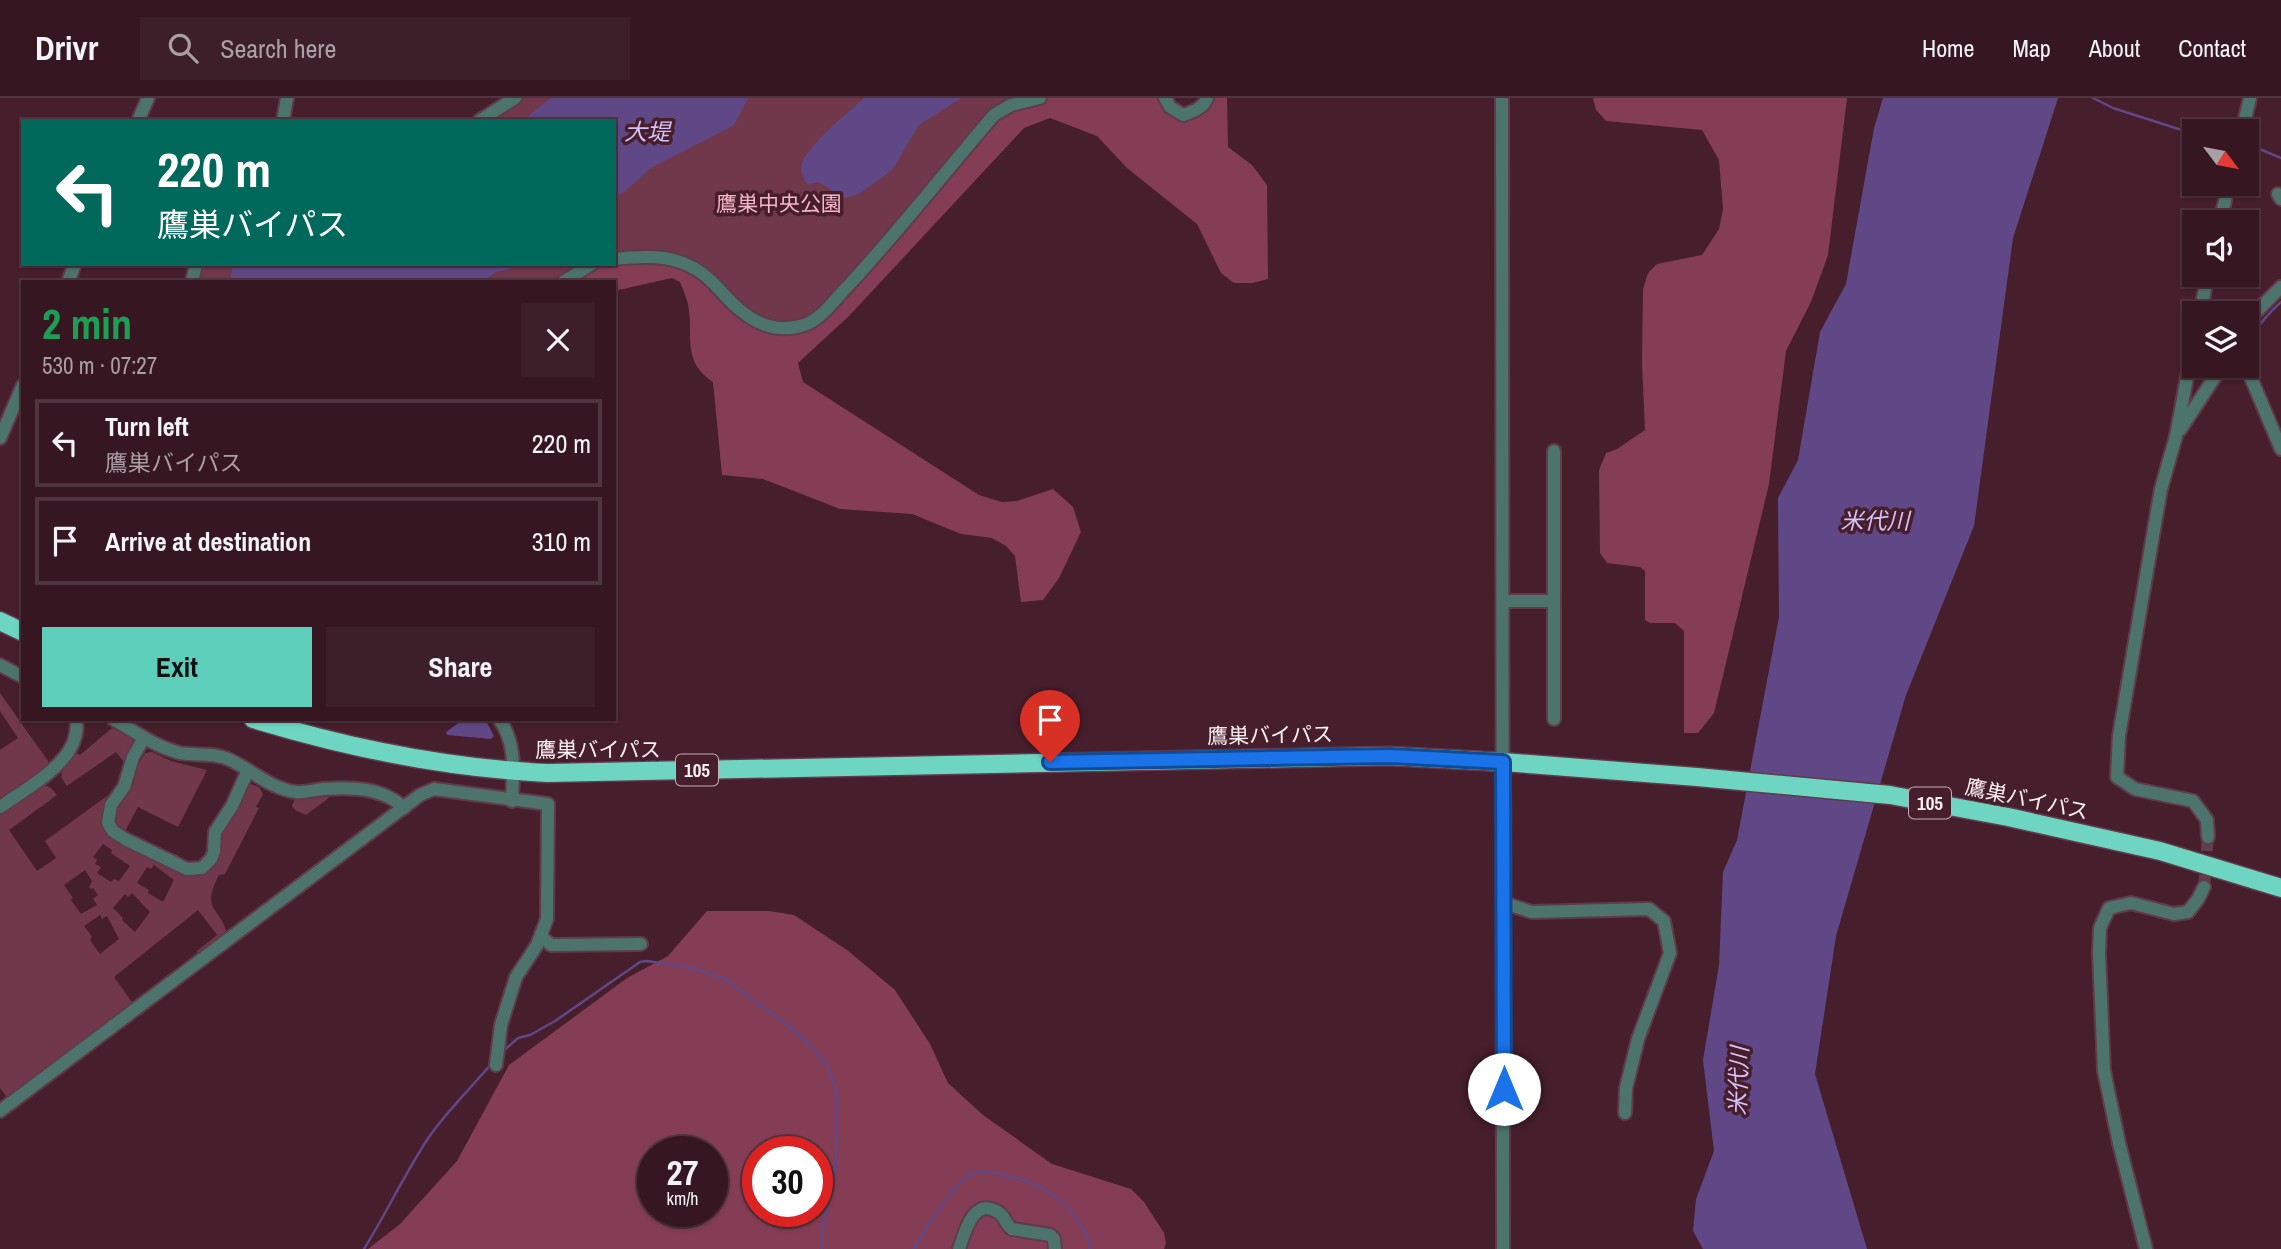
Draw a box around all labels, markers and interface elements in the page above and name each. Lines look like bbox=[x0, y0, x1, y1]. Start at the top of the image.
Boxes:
search box bbox=[140, 17, 630, 80]
text: Drivr bbox=[35, 26, 98, 70]
icon: search bbox=[164, 29, 202, 67]
text: Search here bbox=[220, 31, 336, 66]
text: Home bbox=[1922, 32, 1974, 64]
text: Map bbox=[2012, 32, 2051, 64]
text: About bbox=[2089, 32, 2140, 64]
text: Contact bbox=[2178, 32, 2246, 64]
water label: 大堤 bbox=[624, 116, 673, 147]
north arrow bbox=[2182, 119, 2259, 196]
map controls bbox=[2182, 119, 2259, 378]
text: 220 m bbox=[157, 136, 271, 202]
icon: left bbox=[42, 147, 133, 238]
park label: 鷹巣中央公園 bbox=[716, 189, 842, 218]
text: 鷹巣バイパス bbox=[157, 203, 348, 246]
button: sound bbox=[2182, 210, 2259, 287]
text: 2 min bbox=[42, 296, 132, 352]
button: layers bbox=[2182, 301, 2259, 378]
button: close bbox=[521, 303, 595, 377]
text: 530 m · 07:27 bbox=[42, 350, 157, 381]
text: Turn left bbox=[105, 409, 189, 444]
icon: left bbox=[46, 424, 84, 462]
text: 220 m bbox=[532, 426, 591, 461]
text: 鷹巣バイパス bbox=[105, 447, 243, 478]
water label: 米代川 bbox=[1841, 505, 1913, 536]
icon: arrive bbox=[46, 522, 84, 560]
text: Arrive at destination bbox=[105, 524, 311, 559]
text: 310 m bbox=[532, 524, 591, 559]
button: Exit bbox=[42, 627, 312, 707]
button: Share bbox=[326, 627, 595, 707]
pin bbox=[1020, 690, 1080, 762]
icon: arrive bbox=[1031, 701, 1069, 739]
street label: 鷹巣バイパス bbox=[1207, 719, 1333, 751]
street label: 鷹巣バイパス bbox=[535, 735, 661, 764]
road number: 105 bbox=[676, 754, 718, 786]
street label: 鷹巣バイパス bbox=[1963, 772, 2091, 826]
road number: 105 bbox=[1909, 788, 1951, 818]
water label: 米代川 bbox=[1721, 1043, 1755, 1116]
position arrow bbox=[1467, 1052, 1541, 1126]
speed limit sign: 30 bbox=[742, 1136, 833, 1227]
text: 27 bbox=[667, 1149, 698, 1196]
text: km/h bbox=[667, 1186, 699, 1211]

